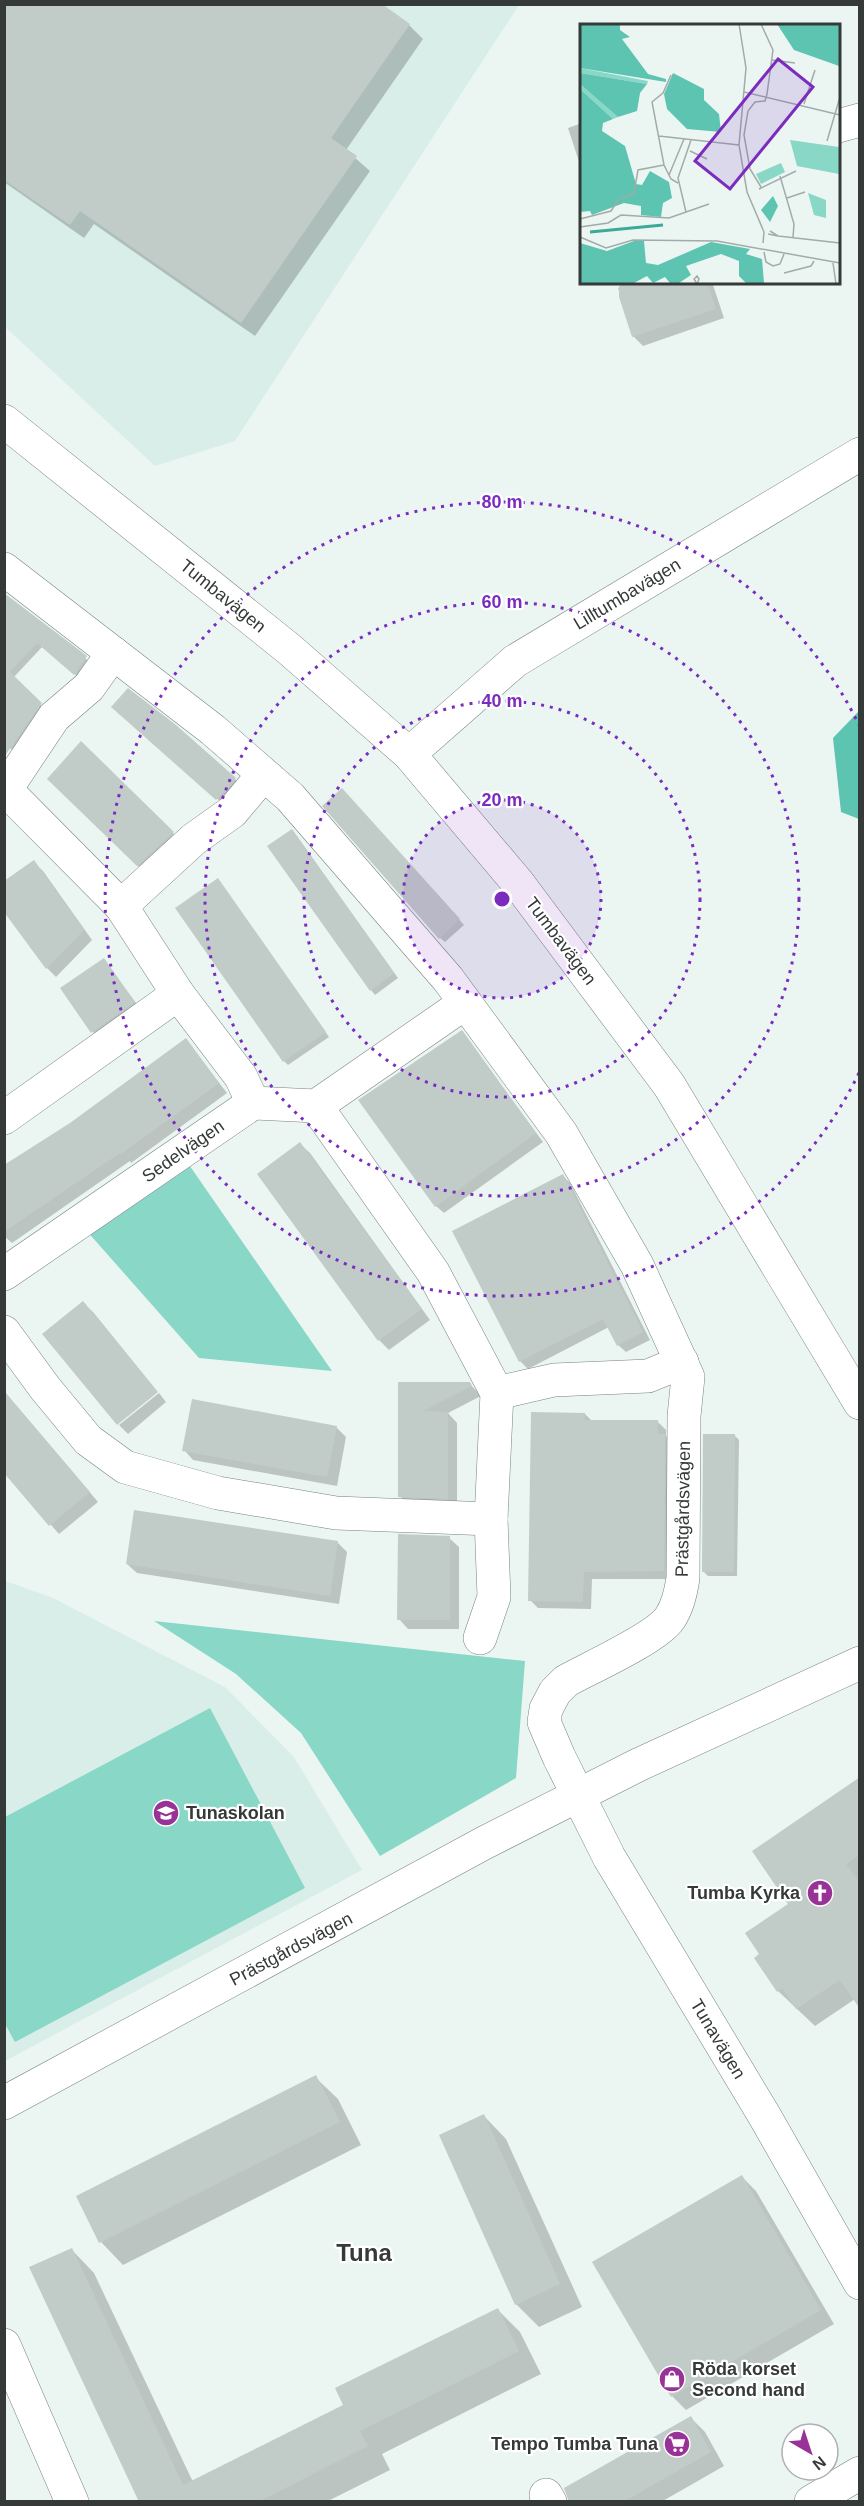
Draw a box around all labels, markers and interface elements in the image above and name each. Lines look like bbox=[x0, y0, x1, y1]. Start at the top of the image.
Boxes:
inset map bbox=[580, 24, 840, 284]
text: 80 m bbox=[481, 492, 523, 512]
street label: Lilltumbavägen bbox=[570, 554, 684, 634]
street label: Tumbavägen bbox=[176, 555, 270, 637]
text: 60 m bbox=[481, 592, 523, 612]
text: 40 m bbox=[481, 691, 523, 711]
text: 20 m bbox=[481, 790, 523, 810]
centre of rings bbox=[492, 889, 512, 909]
street label: Tumbavägen bbox=[522, 893, 600, 989]
street label: Sedelvägen bbox=[138, 1116, 228, 1186]
street label: Prästgårdsvägen bbox=[672, 1441, 694, 1577]
school or university icon: Tunaskolan bbox=[151, 1798, 181, 1828]
place label: Tunaskolan bbox=[186, 1803, 285, 1823]
church icon: Tumba Kyrka bbox=[805, 1878, 835, 1908]
place label: Tumba Kyrka bbox=[687, 1883, 801, 1903]
street label: Prästgårdsvägen bbox=[226, 1908, 356, 1990]
street label: Tunavägen bbox=[686, 1996, 750, 2082]
district label: Tuna bbox=[336, 2239, 392, 2266]
place label: Röda korset Second hand bbox=[692, 2359, 805, 2400]
shop icon: Röda korset Second hand bbox=[657, 2364, 687, 2394]
north arrow bbox=[780, 2422, 840, 2482]
supermarket icon: Tempo Tumba Tuna bbox=[662, 2429, 692, 2459]
place label: Tempo Tumba Tuna bbox=[491, 2434, 659, 2454]
text: N bbox=[809, 2453, 829, 2474]

